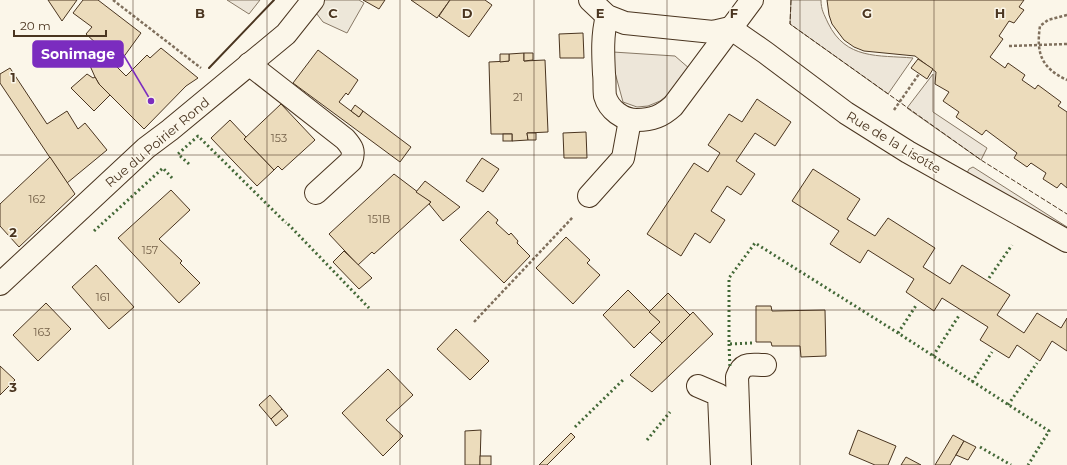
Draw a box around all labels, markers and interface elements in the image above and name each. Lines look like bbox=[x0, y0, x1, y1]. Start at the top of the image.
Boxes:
text: B bbox=[195, 5, 205, 21]
text: C bbox=[328, 5, 338, 21]
text: D bbox=[462, 5, 473, 21]
text: E bbox=[596, 5, 605, 21]
text: F bbox=[730, 5, 738, 21]
text: G bbox=[862, 5, 872, 21]
text: H bbox=[995, 5, 1005, 21]
scale bar bbox=[14, 12, 106, 38]
text: 20 m bbox=[20, 18, 51, 33]
callout: Sonimage bbox=[33, 41, 123, 67]
text: Sonimage bbox=[41, 45, 115, 63]
text: 1 bbox=[10, 69, 16, 85]
house number: 21 bbox=[513, 90, 523, 104]
street label: Rue du Poirier Rond bbox=[102, 94, 212, 190]
street label: Rue de la Lisotte bbox=[844, 107, 944, 177]
house number: 153 bbox=[271, 131, 287, 145]
house number: 162 bbox=[29, 192, 45, 206]
house number: 151B bbox=[368, 212, 390, 226]
text: 2 bbox=[9, 224, 17, 240]
house number: 157 bbox=[142, 243, 158, 257]
house number: 161 bbox=[96, 290, 110, 304]
house number: 163 bbox=[34, 325, 50, 339]
text: 3 bbox=[8, 379, 17, 395]

